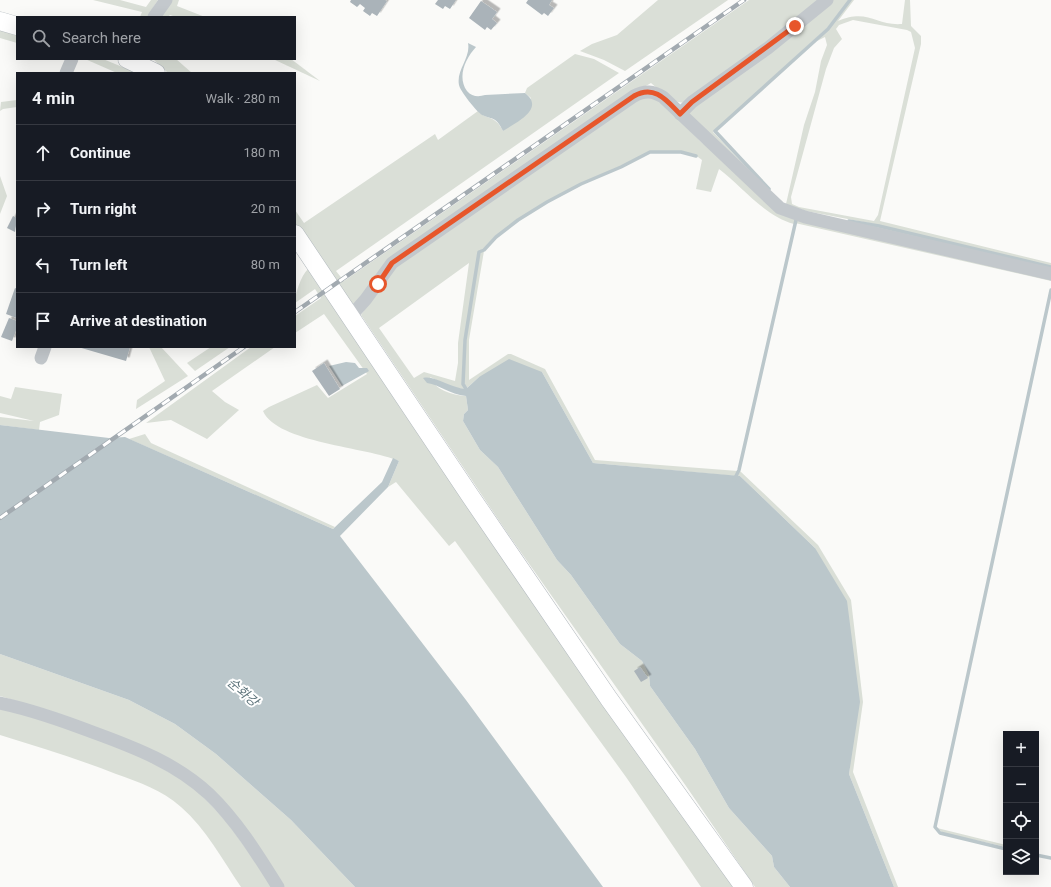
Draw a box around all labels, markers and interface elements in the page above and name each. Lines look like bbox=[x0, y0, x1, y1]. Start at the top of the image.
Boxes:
search box bbox=[16, 16, 296, 60]
route end bbox=[786, 17, 804, 35]
icon: search bbox=[30, 27, 52, 49]
text: Search here bbox=[62, 29, 141, 47]
text: 4 min bbox=[32, 88, 75, 108]
text: Walk · 280 m bbox=[205, 91, 280, 106]
icon: ahead bbox=[32, 142, 54, 164]
text: Continue bbox=[70, 144, 131, 162]
text: 180 m bbox=[243, 145, 280, 160]
icon: right bbox=[32, 198, 54, 220]
text: Turn right bbox=[70, 200, 136, 218]
text: 20 m bbox=[251, 201, 280, 216]
icon: left bbox=[32, 254, 54, 276]
text: Turn left bbox=[70, 256, 127, 274]
text: 80 m bbox=[251, 257, 280, 272]
route start bbox=[369, 275, 387, 293]
icon: arrive bbox=[32, 310, 54, 332]
text: Arrive at destination bbox=[70, 312, 207, 330]
water label: 순화강 bbox=[225, 675, 263, 711]
map controls bbox=[1003, 731, 1039, 875]
button: + bbox=[1003, 731, 1039, 767]
button: − bbox=[1003, 767, 1039, 803]
button: locate bbox=[1003, 803, 1039, 839]
button: layers bbox=[1003, 839, 1039, 875]

